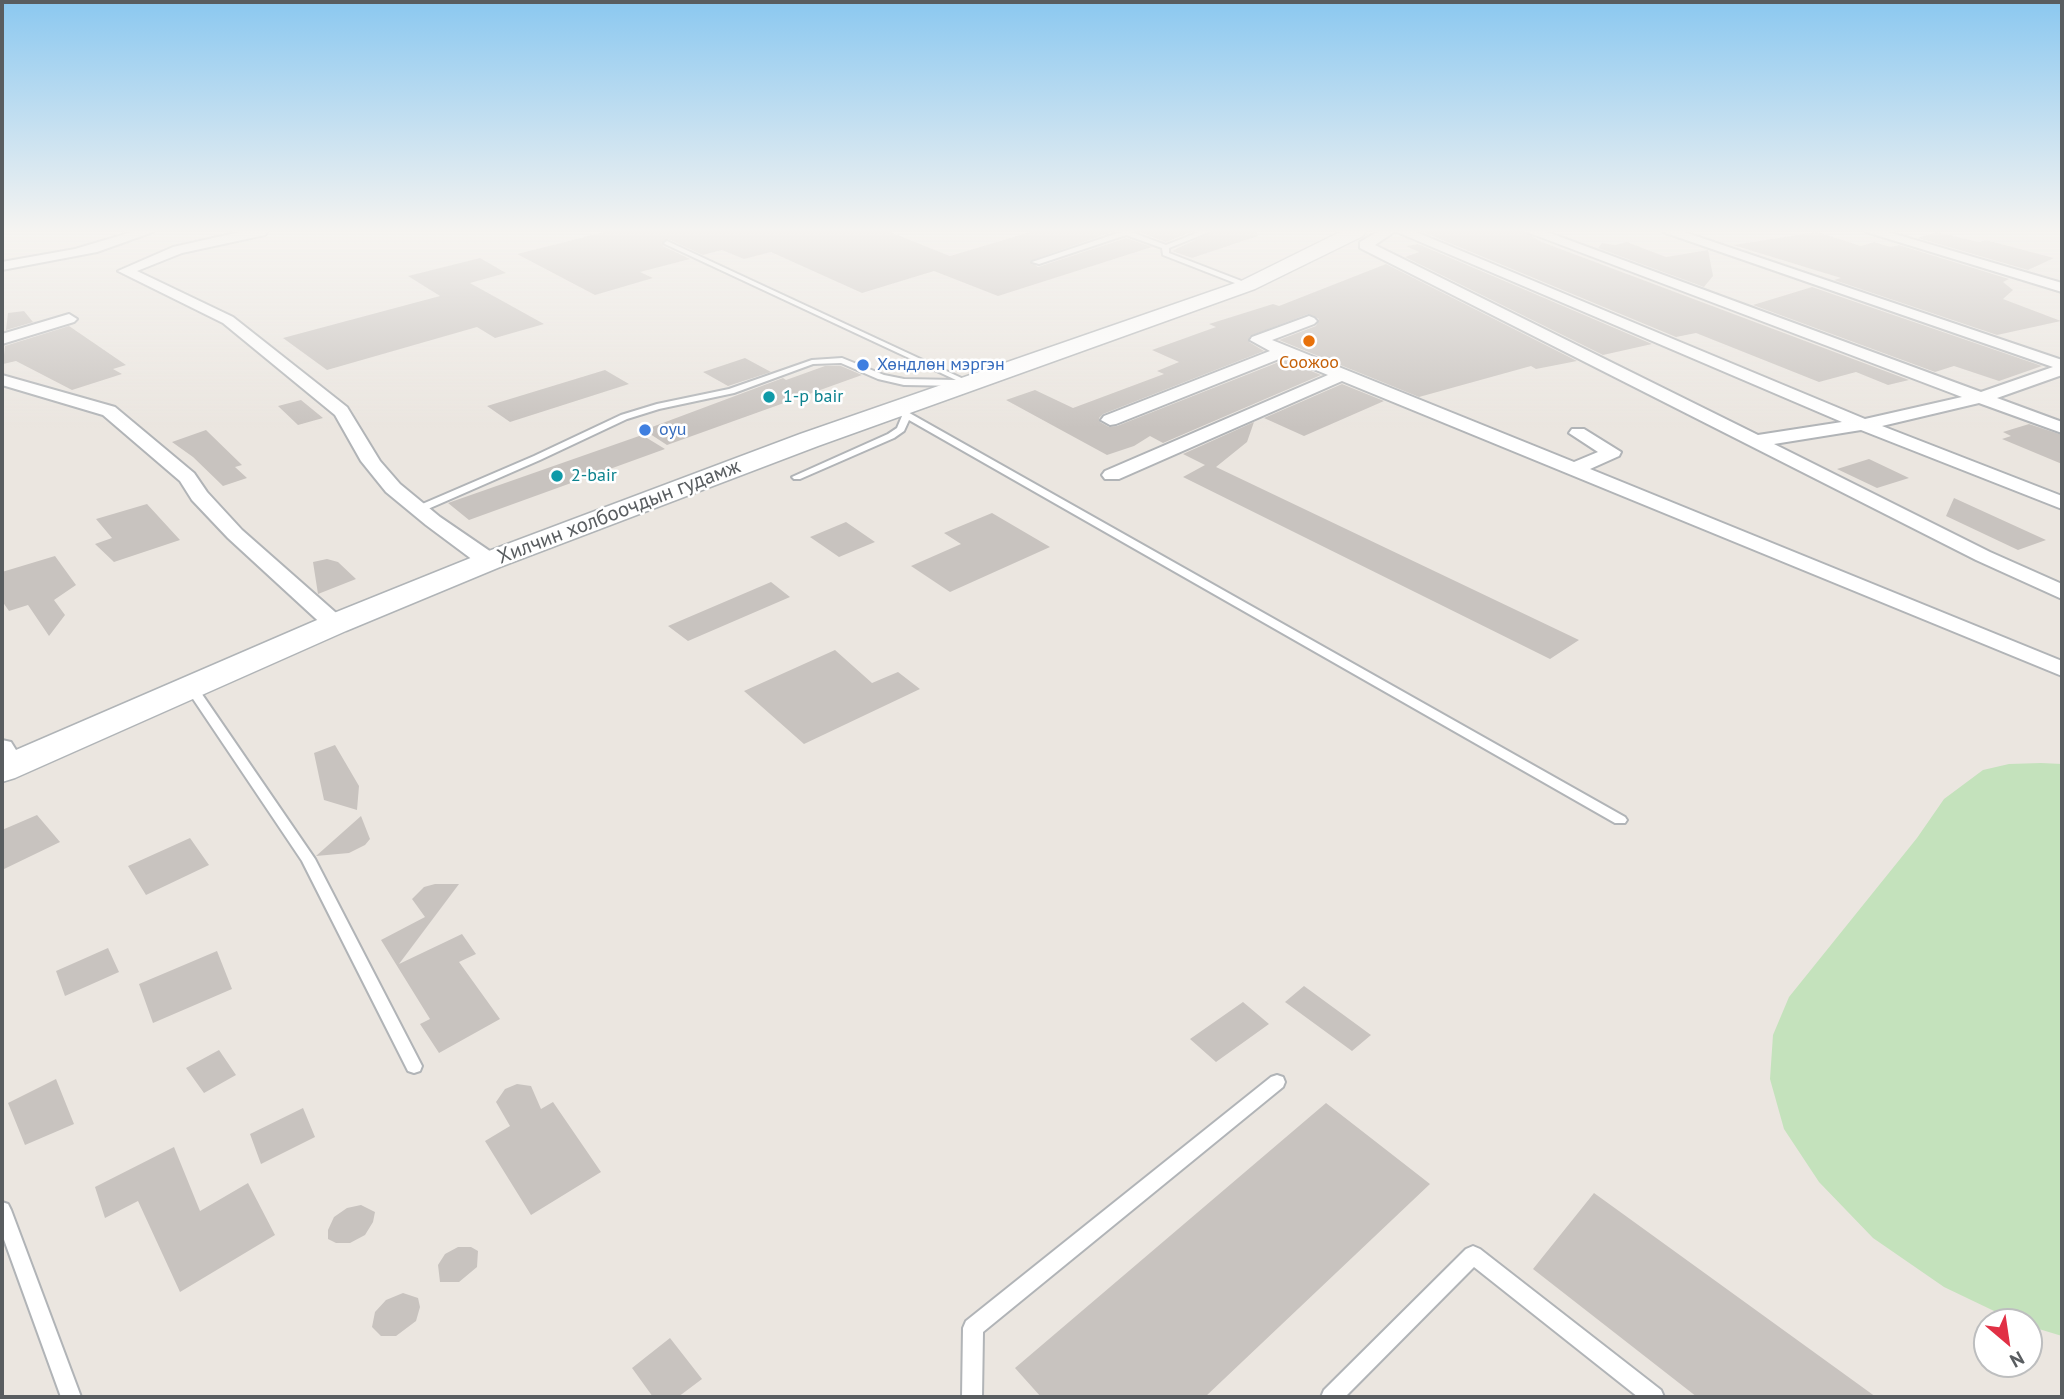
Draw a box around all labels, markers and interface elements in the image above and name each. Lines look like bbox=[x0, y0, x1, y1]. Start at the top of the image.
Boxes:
marker: Соожоо bbox=[1301, 333, 1317, 349]
place label: Соожоо bbox=[1279, 352, 1339, 374]
place label: Хөндлөн мэргэн bbox=[877, 354, 1005, 376]
marker: Хөндлөн мэргэн bbox=[855, 357, 871, 373]
place label: 1-p bair bbox=[783, 386, 843, 408]
marker: 1-p bair bbox=[761, 389, 777, 405]
place label: oyu bbox=[659, 419, 687, 441]
marker: oyu bbox=[637, 422, 653, 438]
street label: Хилчин холбоочдын гудамж bbox=[494, 454, 744, 570]
place label: 2-bair bbox=[571, 465, 617, 487]
marker: 2-bair bbox=[549, 468, 565, 484]
north arrow bbox=[1973, 1308, 2043, 1378]
text: N bbox=[2006, 1346, 2028, 1373]

